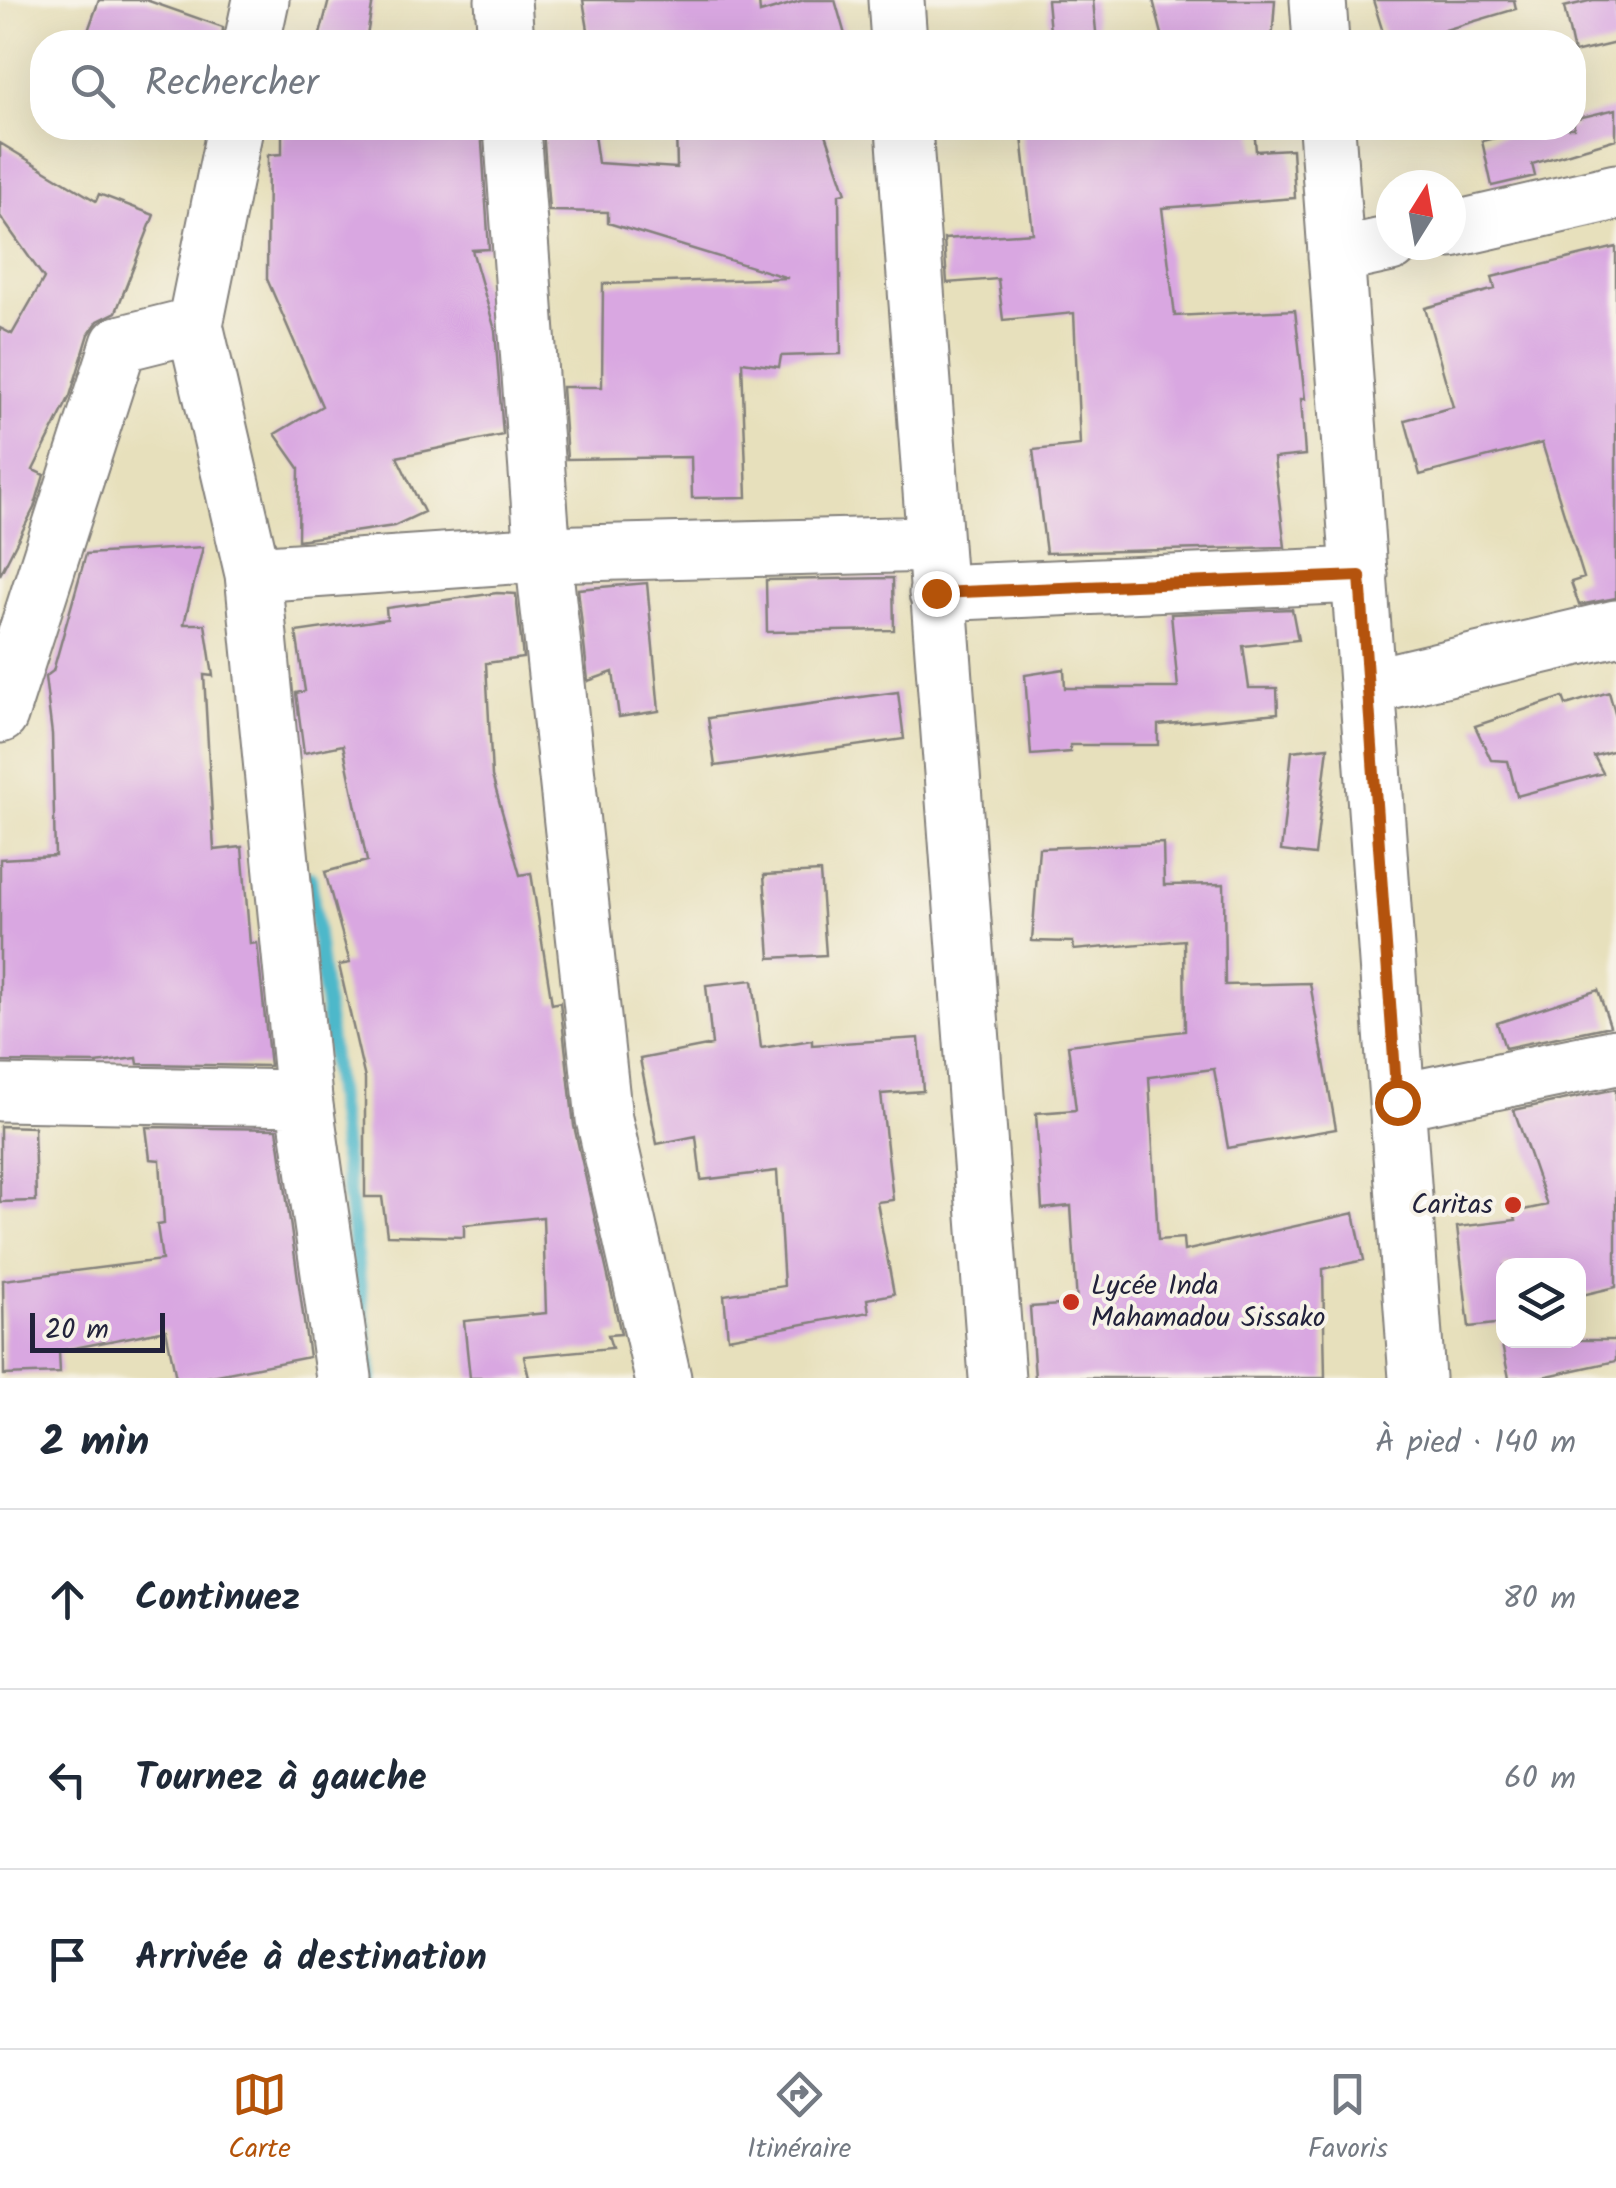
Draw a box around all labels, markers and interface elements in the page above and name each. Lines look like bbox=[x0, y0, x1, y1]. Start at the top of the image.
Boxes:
search box bbox=[30, 30, 1586, 140]
text: Rechercher bbox=[145, 55, 318, 115]
icon: search bbox=[65, 58, 120, 113]
north arrow bbox=[1376, 170, 1466, 260]
route end bbox=[914, 571, 960, 617]
route start bbox=[1375, 1080, 1421, 1126]
place label: Caritas bbox=[1411, 1183, 1493, 1228]
marker: Caritas bbox=[1502, 1194, 1524, 1216]
map controls bbox=[1496, 1258, 1586, 1348]
button: layers bbox=[1496, 1258, 1586, 1348]
place label: Lycée Inda Mahamadou Sissako bbox=[1091, 1264, 1325, 1341]
marker: Lycée Inda Mahamadou Sissako bbox=[1060, 1291, 1082, 1313]
scale bar bbox=[30, 1308, 165, 1352]
text: 20 m bbox=[45, 1308, 109, 1353]
text: 2 min bbox=[40, 1410, 149, 1477]
text: À pied · 140 m bbox=[1375, 1418, 1576, 1469]
text: Continuez bbox=[135, 1569, 300, 1629]
icon: ahead bbox=[40, 1572, 95, 1627]
text: 80 m bbox=[1502, 1574, 1576, 1625]
text: Tournez à gauche bbox=[135, 1749, 427, 1809]
icon: left bbox=[40, 1752, 95, 1807]
text: 60 m bbox=[1504, 1754, 1576, 1805]
text: Arrivée à destination bbox=[135, 1929, 487, 1989]
icon: arrive bbox=[40, 1932, 95, 1987]
tab: Carte bbox=[228, 2067, 291, 2172]
tab: Itinéraire bbox=[747, 2067, 851, 2172]
tab: Favoris bbox=[1308, 2067, 1388, 2172]

